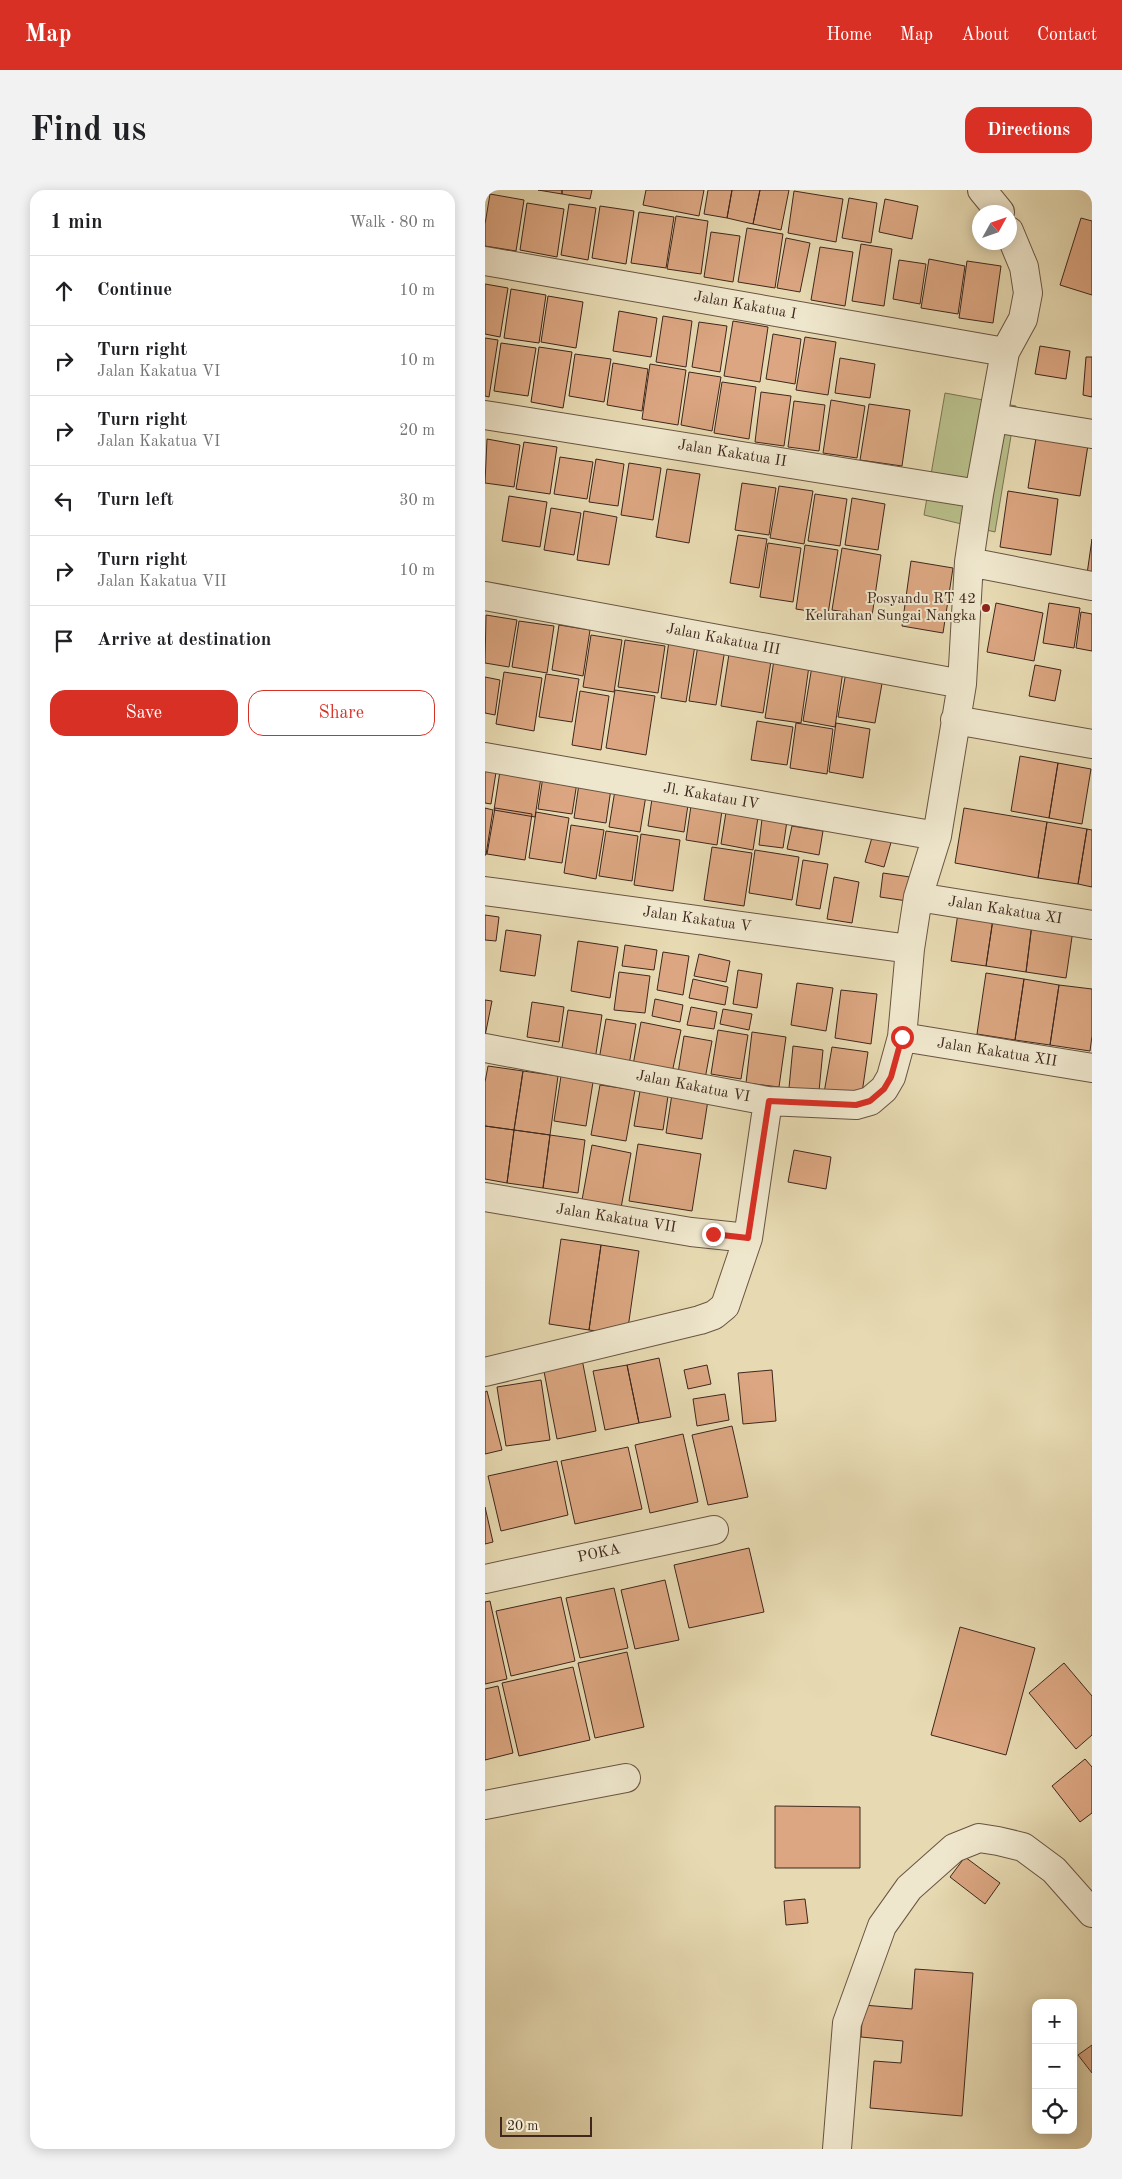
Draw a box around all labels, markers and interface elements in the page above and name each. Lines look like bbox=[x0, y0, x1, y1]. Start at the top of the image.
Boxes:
text: Map bbox=[25, 23, 72, 47]
text: Home bbox=[826, 26, 872, 44]
text: Map bbox=[900, 26, 933, 44]
text: About bbox=[961, 26, 1009, 44]
text: Contact bbox=[1037, 26, 1097, 44]
button: Directions bbox=[965, 107, 1092, 153]
text: Find us bbox=[30, 113, 146, 148]
north arrow bbox=[972, 205, 1017, 250]
text: 1 min bbox=[50, 212, 103, 233]
text: Walk · 80 m bbox=[349, 215, 435, 231]
icon: ahead bbox=[50, 277, 78, 305]
text: Continue bbox=[97, 281, 172, 300]
text: 10 m bbox=[399, 283, 435, 299]
street label: Jalan Kakatua I bbox=[692, 290, 798, 322]
text: Turn right bbox=[97, 341, 187, 360]
icon: right bbox=[50, 347, 78, 375]
text: 10 m bbox=[399, 353, 435, 369]
text: Jalan Kakatua VI bbox=[97, 364, 220, 380]
text: Turn right bbox=[97, 411, 187, 430]
icon: right bbox=[50, 417, 78, 445]
text: 20 m bbox=[399, 423, 435, 439]
text: Jalan Kakatua VI bbox=[97, 434, 220, 450]
street label: Jalan Kakatua II bbox=[677, 438, 788, 470]
icon: left bbox=[50, 487, 78, 515]
text: Turn left bbox=[97, 491, 174, 510]
text: 30 m bbox=[399, 493, 435, 509]
text: Turn right bbox=[97, 551, 187, 570]
icon: right bbox=[50, 557, 78, 585]
text: 10 m bbox=[399, 563, 435, 579]
text: Jalan Kakatua VII bbox=[97, 574, 227, 590]
place label: Posyandu RT 42 Kelurahan Sungai Nangka bbox=[805, 592, 977, 624]
marker: Posyandu RT 42 Kelurahan Sungai Nangka bbox=[980, 602, 992, 614]
street label: Jalan Kakatua III bbox=[665, 622, 781, 658]
icon: arrive bbox=[50, 627, 78, 655]
text: Arrive at destination bbox=[97, 631, 271, 650]
button: Save bbox=[50, 690, 238, 736]
button: Share bbox=[248, 690, 435, 736]
street label: Jl. Kakatau IV bbox=[662, 781, 760, 813]
street label: Jalan Kakatua XI bbox=[947, 895, 1063, 927]
street label: Jalan Kakatua V bbox=[642, 905, 753, 935]
route start bbox=[891, 1026, 914, 1049]
street label: Jalan Kakatua XII bbox=[936, 1036, 1058, 1070]
street label: Jalan Kakatua VI bbox=[635, 1069, 751, 1105]
street label: Jalan Kakatua VII bbox=[555, 1202, 677, 1236]
route end bbox=[702, 1223, 725, 1246]
street label: POKA bbox=[576, 1542, 622, 1566]
map controls bbox=[1032, 1999, 1077, 2134]
button: + bbox=[1032, 1999, 1077, 2044]
button: − bbox=[1032, 2044, 1077, 2089]
button: locate bbox=[1032, 2089, 1077, 2134]
scale bar bbox=[500, 2114, 593, 2137]
text: 20 m bbox=[507, 2119, 538, 2133]

